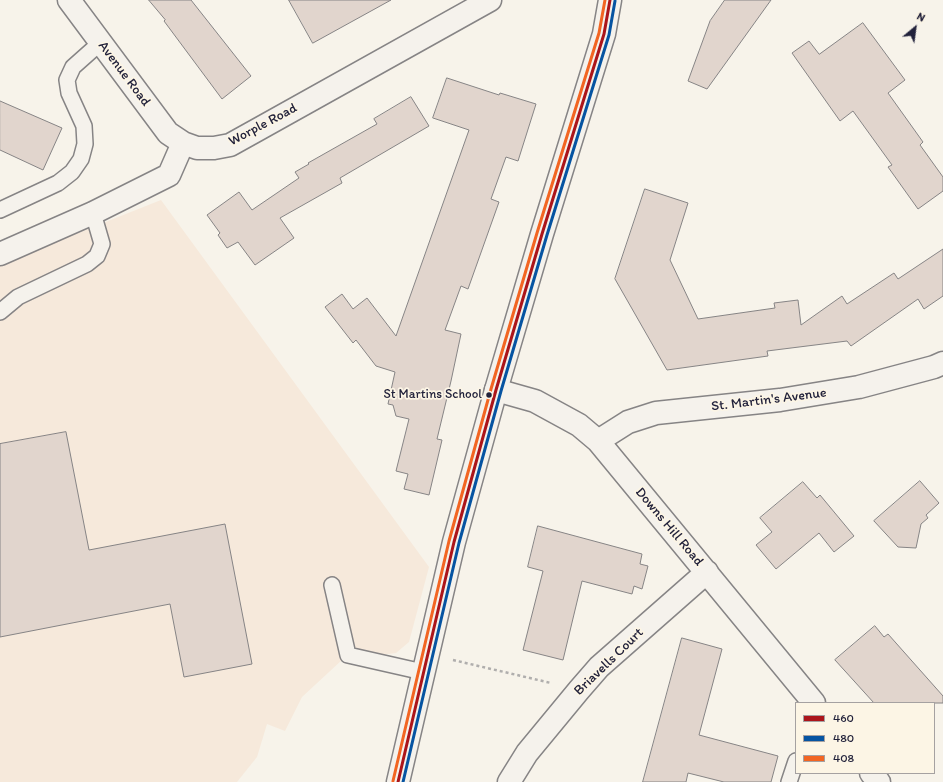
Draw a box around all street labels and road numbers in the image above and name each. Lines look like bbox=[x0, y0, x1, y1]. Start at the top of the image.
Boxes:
street label: Avenue Road bbox=[94, 38, 154, 110]
street label: Worple Road bbox=[226, 100, 300, 150]
street label: St. Martin's Avenue bbox=[710, 385, 828, 415]
street label: Downs Hill Road bbox=[631, 484, 707, 570]
street label: Briavells Court bbox=[571, 625, 647, 699]

